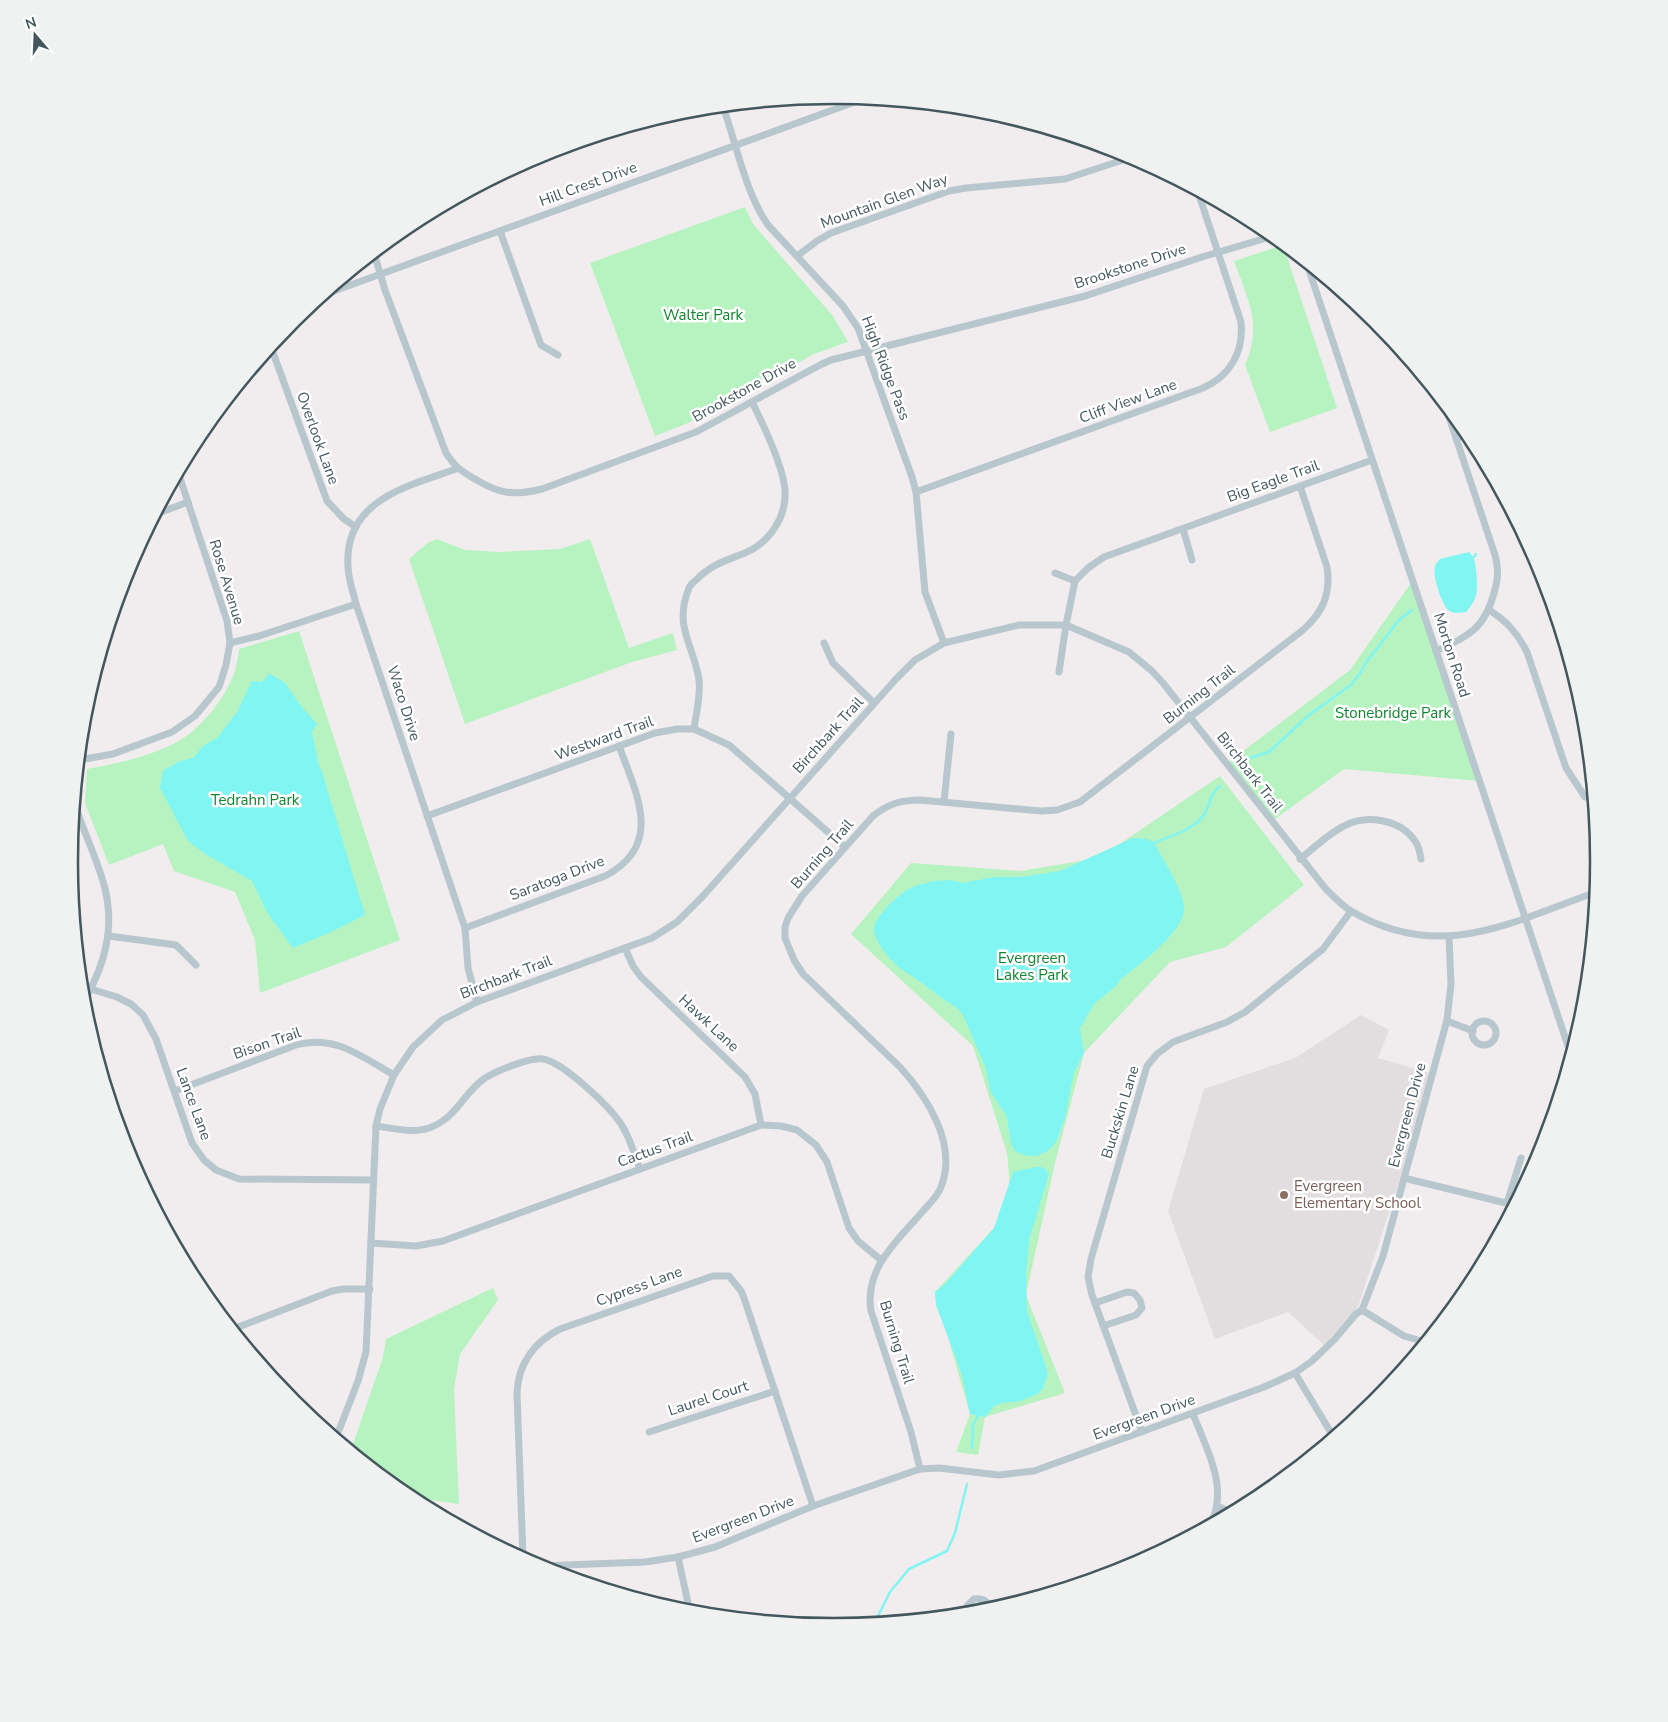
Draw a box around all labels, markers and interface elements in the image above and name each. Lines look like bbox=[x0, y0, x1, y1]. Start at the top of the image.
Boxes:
north arrow bbox=[10, 10, 60, 60]
text: N bbox=[23, 12, 39, 34]
street label: Hill Crest Drive bbox=[536, 157, 640, 211]
street label: Mountain Glen Way bbox=[818, 169, 951, 233]
street label: Brookstone Drive bbox=[1072, 239, 1188, 293]
park label: Walter Park bbox=[663, 305, 744, 325]
street label: High Ridge Pass bbox=[857, 313, 915, 423]
street label: Brookstone Drive bbox=[688, 353, 800, 427]
street label: Cliff View Lane bbox=[1076, 374, 1180, 428]
street label: Overlook Lane bbox=[292, 389, 344, 487]
street label: Big Eagle Trail bbox=[1224, 455, 1322, 507]
street label: Rose Avenue bbox=[205, 537, 249, 627]
street label: Morton Road bbox=[1429, 610, 1475, 700]
street label: Burning Trail bbox=[1159, 659, 1240, 728]
street label: Waco Drive bbox=[382, 663, 426, 743]
street label: Birchbark Trail bbox=[788, 692, 868, 778]
park label: Stonebridge Park bbox=[1335, 703, 1452, 723]
street label: Westward Trail bbox=[552, 711, 657, 765]
street label: Birchbark Trail bbox=[1212, 728, 1288, 817]
park label: Tedrahn Park bbox=[211, 790, 300, 810]
street label: Burning Trail bbox=[786, 815, 858, 893]
street label: Saratoga Drive bbox=[507, 851, 607, 905]
park label: Evergreen Lakes Park bbox=[996, 948, 1069, 985]
street label: Birchbark Trail bbox=[457, 950, 555, 1004]
street label: Hawk Lane bbox=[674, 990, 744, 1056]
street label: Bison Trail bbox=[230, 1022, 304, 1064]
street label: Evergreen Drive bbox=[1383, 1060, 1431, 1169]
street label: Buckskin Lane bbox=[1096, 1063, 1144, 1161]
street label: Lance Lane bbox=[172, 1065, 216, 1143]
street label: Cactus Trail bbox=[615, 1126, 696, 1172]
place label: Evergreen Elementary School bbox=[1294, 1176, 1421, 1213]
marker: Evergreen Elementary School bbox=[1278, 1189, 1290, 1201]
street label: Cypress Lane bbox=[593, 1261, 685, 1311]
street label: Burning Trail bbox=[875, 1298, 919, 1387]
street label: Laurel Court bbox=[665, 1375, 751, 1420]
street label: Evergreen Drive bbox=[1090, 1389, 1198, 1445]
street label: Evergreen Drive bbox=[689, 1490, 797, 1548]

